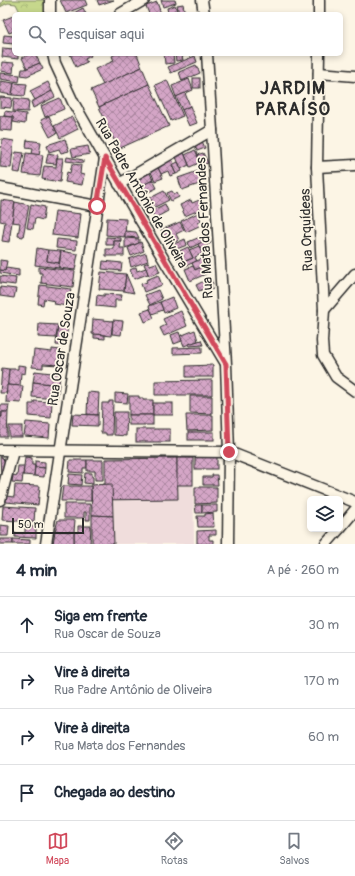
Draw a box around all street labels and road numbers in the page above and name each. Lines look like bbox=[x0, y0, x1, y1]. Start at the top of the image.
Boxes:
street label: Rua Padre Antônio de Oliveira bbox=[92, 115, 192, 271]
street label: Rua Mata dos Fernandes bbox=[192, 156, 217, 299]
street label: Rua Orquídeas bbox=[297, 188, 316, 272]
street label: Rua Oscar de Souza bbox=[44, 291, 79, 407]

